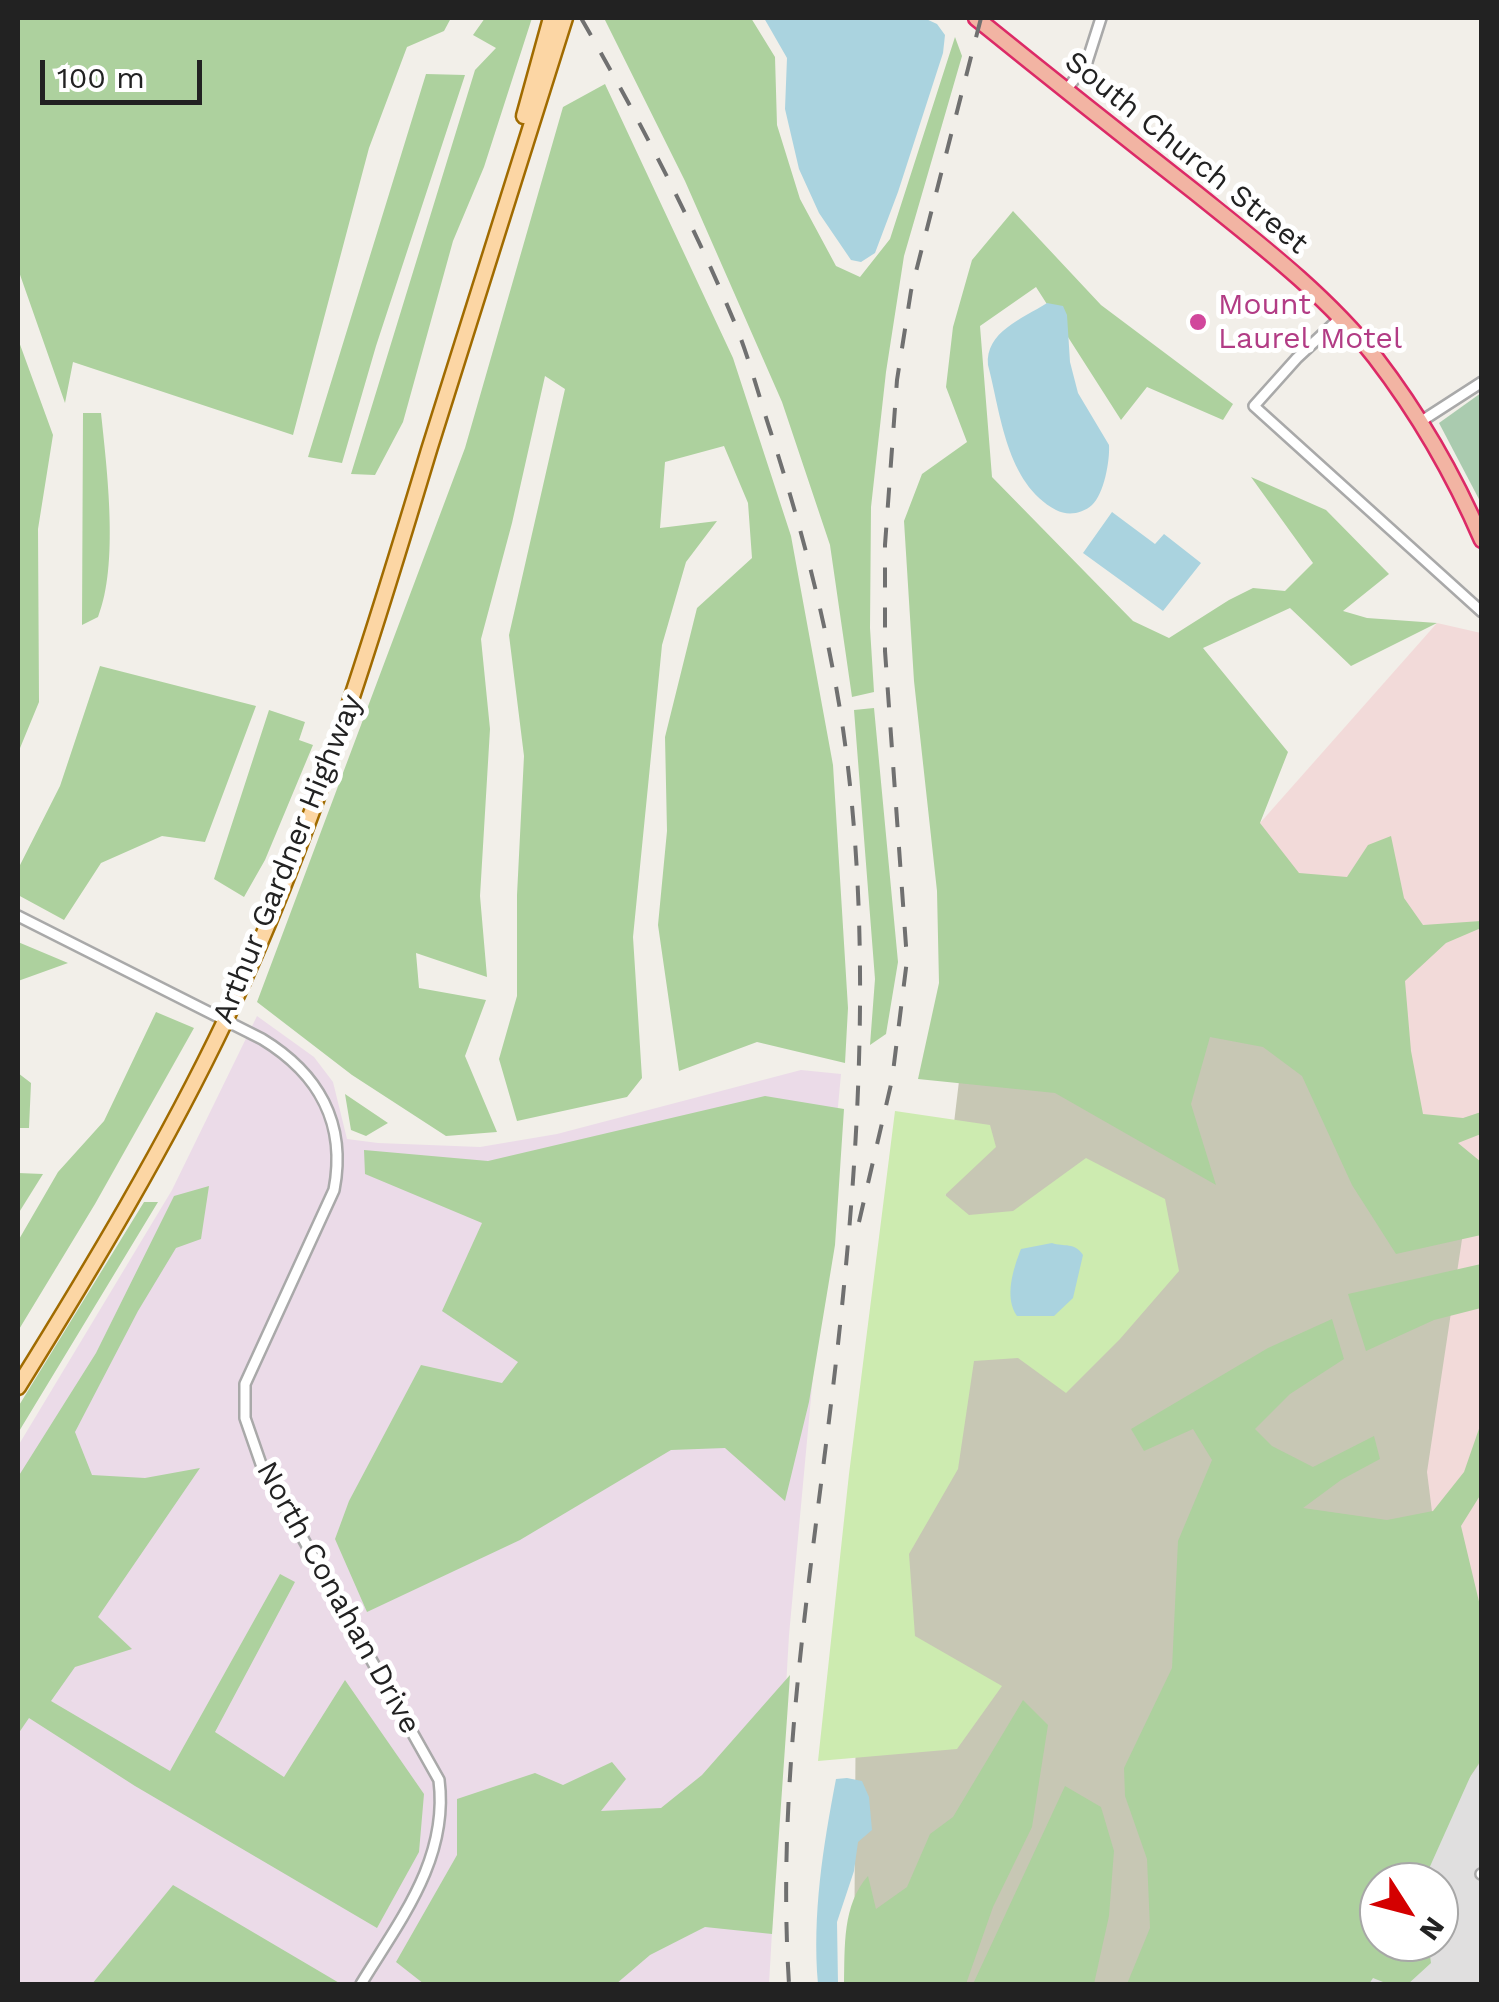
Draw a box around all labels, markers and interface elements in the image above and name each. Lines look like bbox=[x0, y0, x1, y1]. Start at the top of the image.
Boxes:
scale bar bbox=[45, 40, 208, 102]
street label: South Church Street bbox=[1057, 44, 1315, 262]
text: 100 m bbox=[57, 60, 145, 95]
place label: Mount Laurel Motel bbox=[1218, 287, 1402, 358]
marker: Mount Laurel Motel bbox=[1187, 311, 1209, 333]
street label: Arthur Gardner Highway bbox=[205, 689, 371, 1029]
street label: North Conahan Drive bbox=[248, 1456, 428, 1740]
north arrow bbox=[1359, 1862, 1459, 1962]
text: N bbox=[1413, 1911, 1452, 1947]

